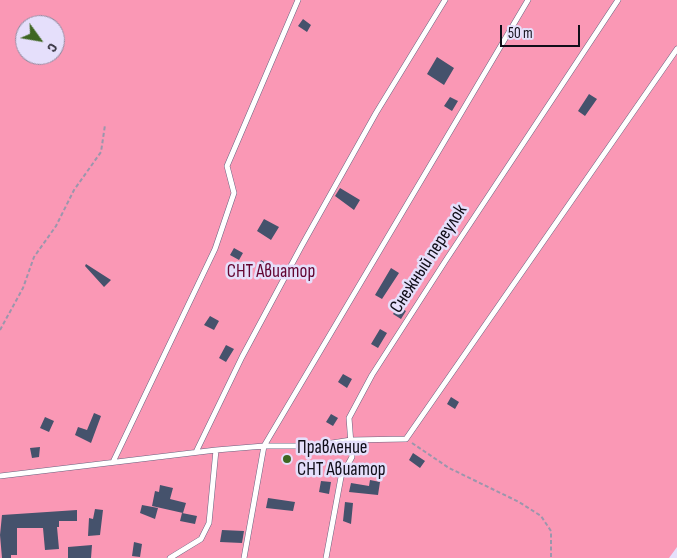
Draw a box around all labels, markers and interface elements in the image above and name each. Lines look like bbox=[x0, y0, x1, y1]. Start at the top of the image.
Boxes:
north arrow bbox=[15, 15, 65, 65]
scale bar bbox=[502, 15, 582, 47]
text: 50 m bbox=[508, 24, 533, 43]
text: С bbox=[43, 40, 61, 55]
street label: Снежный переулок bbox=[385, 200, 473, 318]
park label: СНТ Авиатор bbox=[227, 261, 315, 283]
place label: Правление СНТ Авиатор bbox=[297, 437, 386, 481]
marker: Правление СНТ Авиатор bbox=[281, 453, 293, 465]

